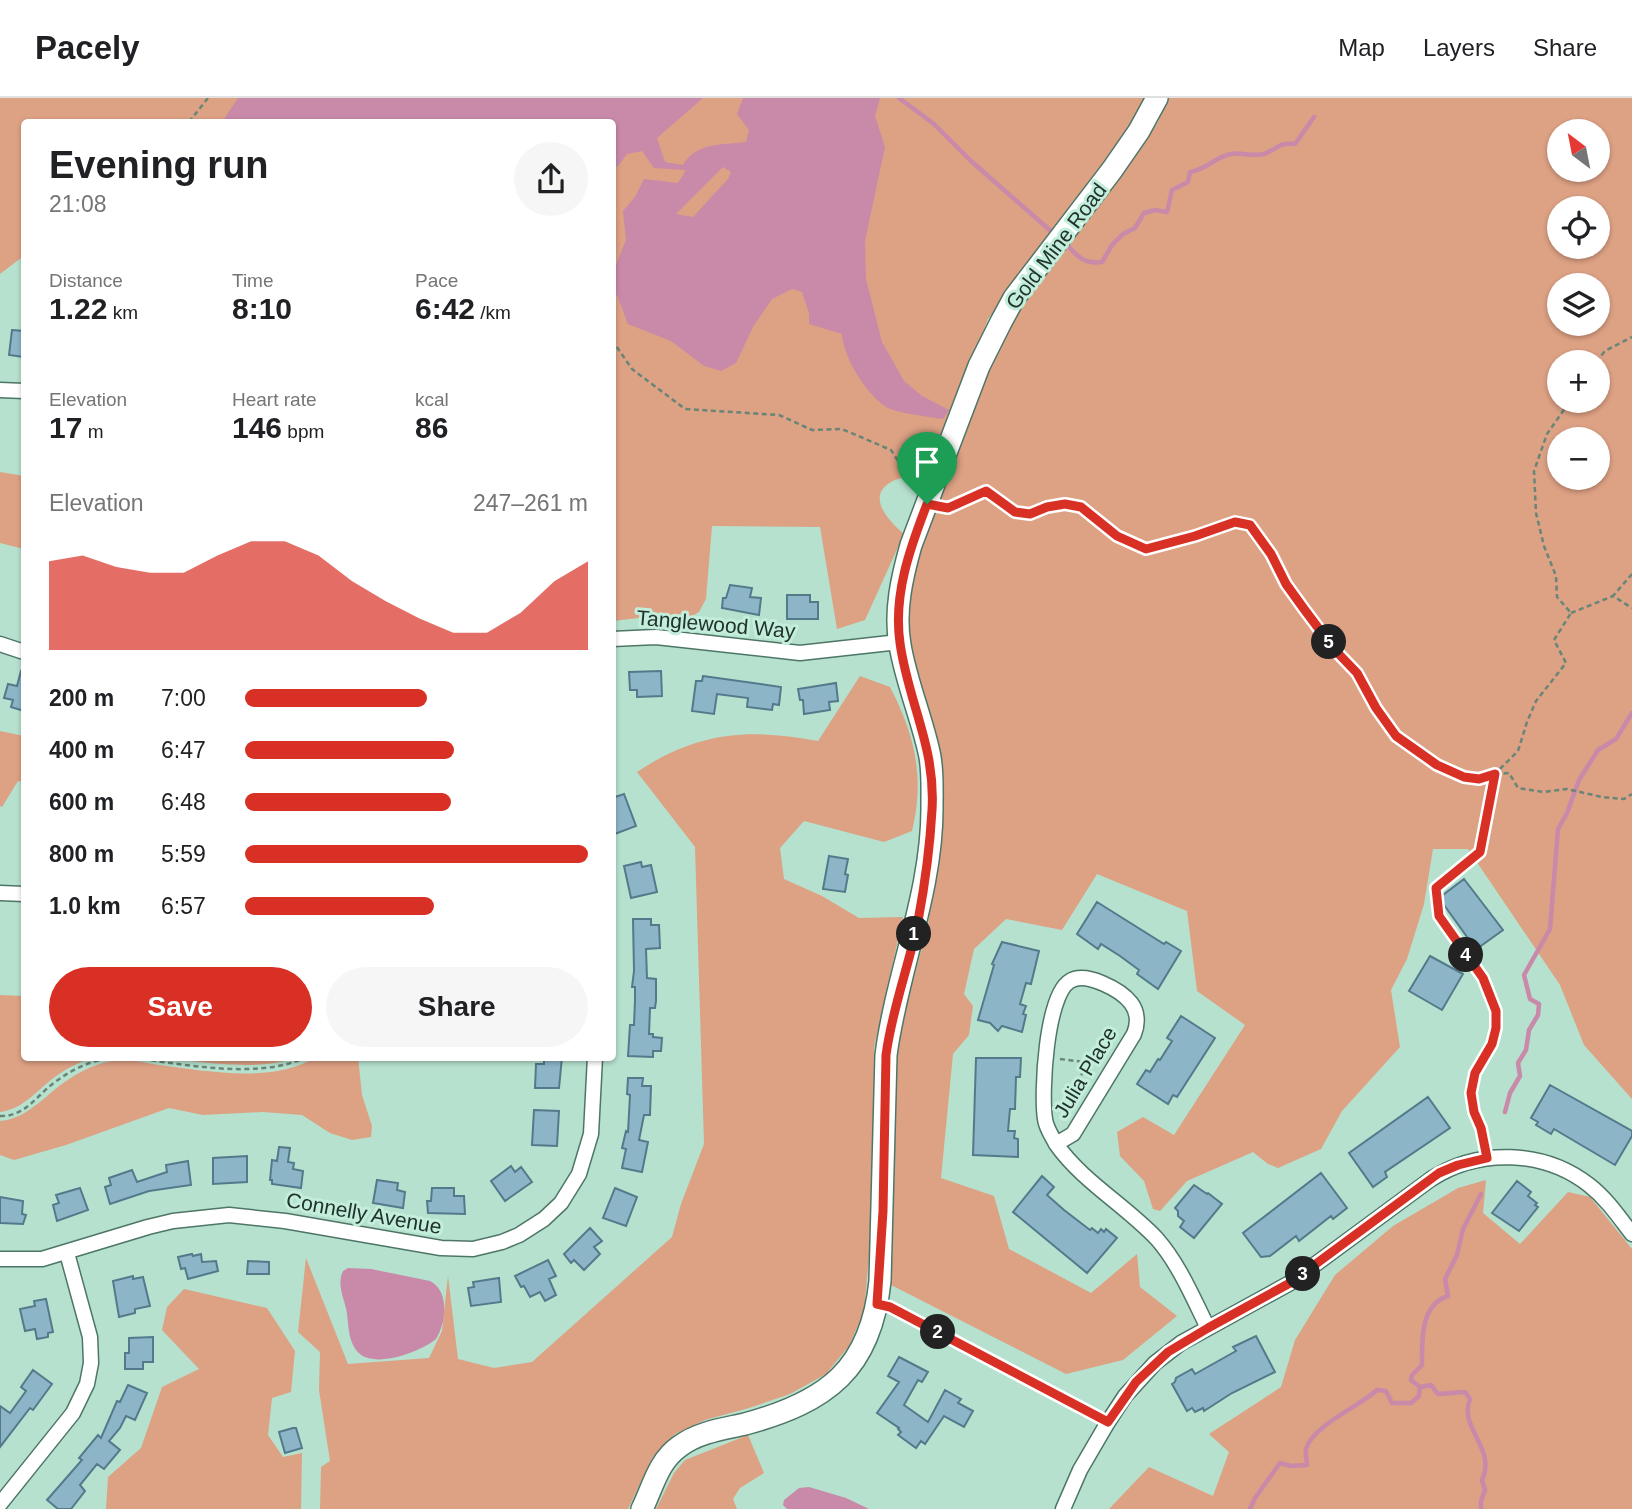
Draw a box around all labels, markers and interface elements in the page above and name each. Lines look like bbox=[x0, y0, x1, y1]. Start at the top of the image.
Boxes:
text: Pacely bbox=[35, 29, 140, 66]
text: Map bbox=[1338, 34, 1385, 61]
text: Layers bbox=[1423, 34, 1495, 61]
text: Share bbox=[1533, 34, 1597, 61]
north arrow bbox=[1547, 119, 1610, 182]
map controls bbox=[1547, 119, 1610, 490]
button: share bbox=[514, 142, 588, 216]
text: Evening run bbox=[49, 144, 269, 186]
street label: Gold Mine Road bbox=[1001, 178, 1111, 314]
text: 21:08 bbox=[49, 191, 107, 217]
button: locate bbox=[1547, 196, 1610, 259]
text: Distance bbox=[49, 270, 123, 291]
text: Time bbox=[232, 270, 274, 291]
text: Pace bbox=[415, 270, 458, 291]
button: layers bbox=[1547, 273, 1610, 336]
text: 1.22 bbox=[49, 292, 107, 325]
text: 8:10 bbox=[232, 292, 292, 325]
text: 6:42 bbox=[415, 292, 475, 325]
text: km bbox=[107, 302, 138, 323]
text: /km bbox=[475, 302, 511, 323]
button: + bbox=[1547, 350, 1610, 413]
text: Elevation bbox=[49, 389, 127, 410]
text: Heart rate bbox=[232, 389, 316, 410]
text: kcal bbox=[415, 389, 449, 410]
text: 17 bbox=[49, 411, 82, 444]
text: 146 bbox=[232, 411, 282, 444]
text: 86 bbox=[415, 411, 448, 444]
text: m bbox=[82, 421, 103, 442]
text: bpm bbox=[282, 421, 324, 442]
button: − bbox=[1547, 427, 1610, 490]
pin bbox=[897, 432, 957, 504]
icon: arrive bbox=[908, 443, 946, 481]
text: Elevation bbox=[49, 490, 144, 516]
text: 247–261 m bbox=[473, 490, 588, 516]
street label: Tanglewood Way bbox=[636, 606, 797, 642]
pin: 5 bbox=[1312, 624, 1346, 660]
text: 5 bbox=[1323, 631, 1334, 652]
text: 200 m bbox=[49, 685, 114, 711]
text: 7:00 bbox=[161, 685, 206, 711]
text: 400 m bbox=[49, 737, 114, 763]
text: 6:47 bbox=[161, 737, 206, 763]
text: 600 m bbox=[49, 789, 114, 815]
text: 6:48 bbox=[161, 789, 206, 815]
text: 800 m bbox=[49, 841, 114, 867]
text: 5:59 bbox=[161, 841, 206, 867]
text: 1.0 km bbox=[49, 893, 121, 919]
text: 6:57 bbox=[161, 893, 206, 919]
pin: 1 bbox=[897, 916, 932, 952]
text: 1 bbox=[908, 923, 919, 944]
pin: 4 bbox=[1448, 938, 1484, 972]
text: 4 bbox=[1460, 944, 1471, 965]
button: Save bbox=[49, 967, 312, 1047]
button: Share bbox=[326, 967, 588, 1047]
street label: Julia Place bbox=[1049, 1023, 1121, 1121]
street label: Connelly Avenue bbox=[285, 1188, 443, 1238]
pin: 3 bbox=[1286, 1256, 1320, 1292]
text: 3 bbox=[1297, 1263, 1308, 1284]
pin: 2 bbox=[920, 1314, 956, 1350]
text: 2 bbox=[932, 1321, 943, 1342]

